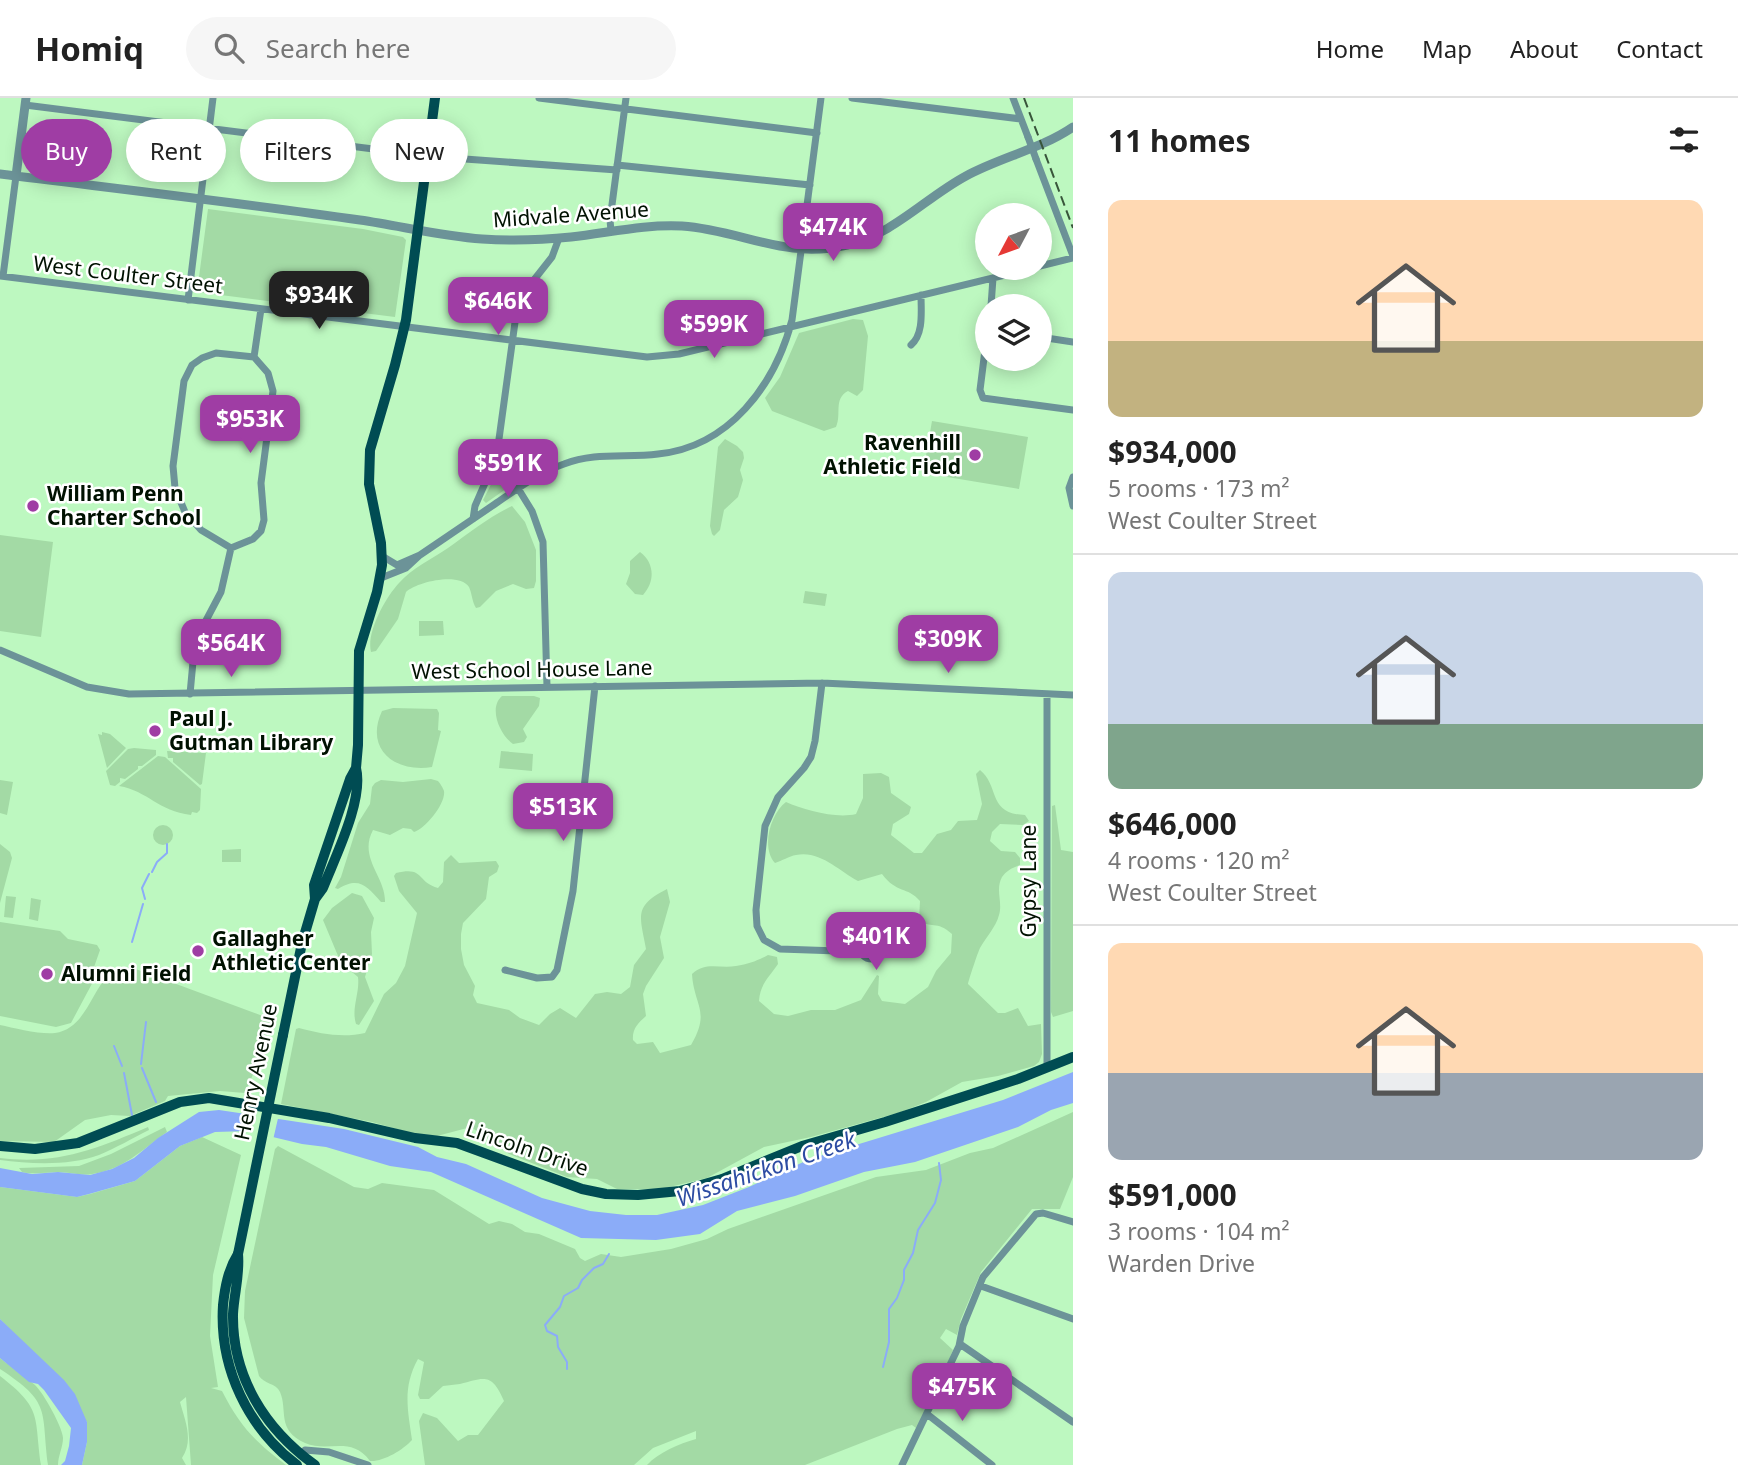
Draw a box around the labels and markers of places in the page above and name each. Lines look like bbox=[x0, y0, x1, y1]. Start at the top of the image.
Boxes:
pin: $474K bbox=[784, 204, 882, 263]
pin: $934K bbox=[270, 272, 368, 331]
pin: $646K bbox=[449, 278, 547, 337]
pin: $599K bbox=[665, 300, 763, 360]
pin: $953K bbox=[201, 396, 299, 455]
place label: Ravenhill Athletic Field bbox=[823, 428, 961, 480]
pin: $591K bbox=[459, 440, 557, 499]
marker: Ravenhill Athletic Field bbox=[967, 447, 983, 463]
place label: William Penn Charter School bbox=[47, 479, 201, 531]
marker: William Penn Charter School bbox=[25, 498, 41, 514]
pin: $309K bbox=[899, 616, 997, 675]
pin: $564K bbox=[182, 620, 280, 679]
place label: Paul J. Gutman Library bbox=[169, 704, 333, 756]
marker: Paul J. Gutman Library bbox=[147, 723, 163, 739]
pin: $513K bbox=[514, 784, 612, 843]
pin: $401K bbox=[827, 912, 925, 972]
place label: Gallagher Athletic Center bbox=[212, 924, 371, 976]
marker: Gallagher Athletic Center bbox=[190, 943, 206, 959]
place label: Alumni Field bbox=[61, 959, 191, 987]
marker: Alumni Field bbox=[39, 966, 55, 982]
pin: $475K bbox=[913, 1364, 1011, 1423]

